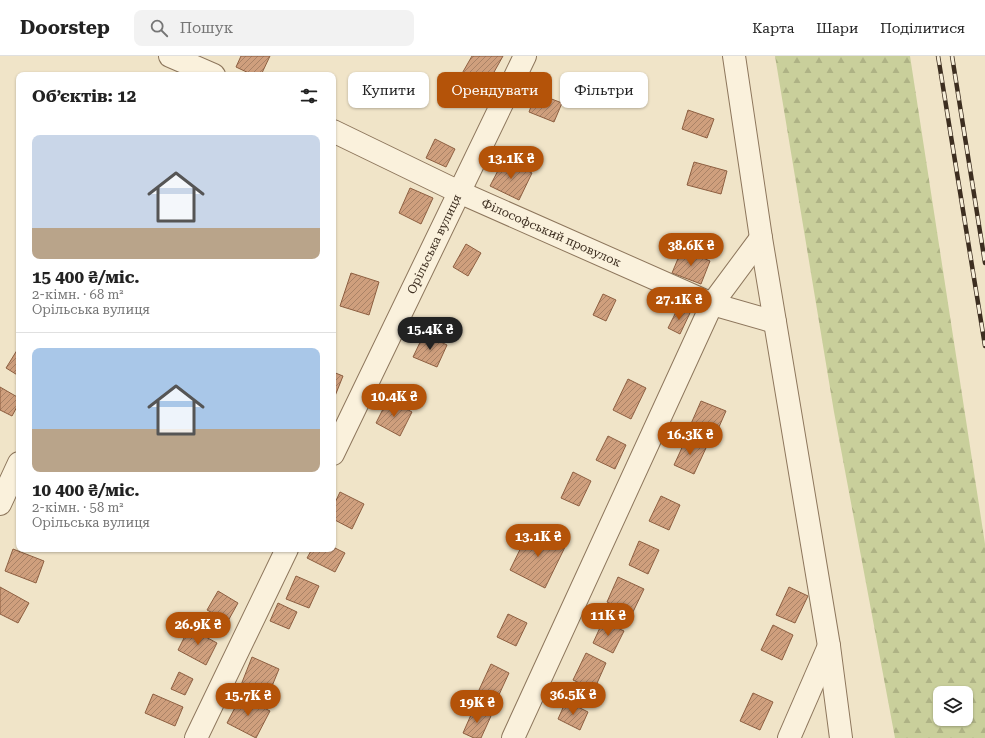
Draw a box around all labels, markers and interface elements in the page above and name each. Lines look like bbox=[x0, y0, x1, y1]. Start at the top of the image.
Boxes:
search box bbox=[134, 10, 414, 46]
text: Doorstep bbox=[20, 16, 110, 39]
icon: search bbox=[148, 17, 170, 39]
text: Пошук bbox=[180, 19, 233, 37]
text: Карта bbox=[752, 20, 794, 36]
text: Шари bbox=[816, 20, 858, 36]
text: Поділитися bbox=[880, 20, 965, 36]
chip: Купити bbox=[348, 72, 429, 108]
chip: Орендувати bbox=[437, 72, 552, 108]
chip: Фільтри bbox=[560, 72, 648, 108]
icon: filters bbox=[298, 85, 320, 107]
text: Об’єктів: 12 bbox=[32, 86, 136, 106]
pin: 13.1K ₴ bbox=[474, 146, 548, 180]
text: 13.1K ₴ bbox=[488, 151, 534, 166]
icon: home bbox=[140, 161, 212, 233]
street label: Орільська вулиця bbox=[404, 192, 464, 296]
street label: Філософський провулок bbox=[479, 196, 624, 270]
pin: 38.6K ₴ bbox=[654, 233, 728, 267]
text: 38.6K ₴ bbox=[668, 238, 714, 253]
text: 15 400 ₴/міс. bbox=[32, 267, 140, 287]
text: 2-кімн. · 68 m² bbox=[32, 287, 124, 302]
pin: 27.1K ₴ bbox=[642, 287, 716, 321]
text: 27.1K ₴ bbox=[656, 292, 702, 307]
text: Орільська вулиця bbox=[32, 302, 150, 317]
pin: 15.4K ₴ bbox=[393, 317, 467, 351]
text: 15.4K ₴ bbox=[407, 322, 453, 337]
icon: home bbox=[140, 374, 212, 446]
pin: 10.4K ₴ bbox=[357, 384, 431, 418]
text: 10.4K ₴ bbox=[371, 389, 417, 404]
pin: 16.3K ₴ bbox=[653, 422, 727, 456]
text: 16.3K ₴ bbox=[667, 427, 713, 442]
text: 10 400 ₴/міс. bbox=[32, 480, 140, 500]
text: 2-кімн. · 58 m² bbox=[32, 500, 124, 515]
text: Орільська вулиця bbox=[32, 515, 150, 530]
pin: 13.1K ₴ bbox=[501, 524, 575, 558]
text: 13.1K ₴ bbox=[515, 529, 561, 544]
pin: 11K ₴ bbox=[580, 603, 636, 637]
text: 11K ₴ bbox=[590, 608, 626, 623]
pin: 26.9K ₴ bbox=[161, 612, 235, 646]
text: 26.9K ₴ bbox=[175, 617, 221, 632]
pin: 36.5K ₴ bbox=[536, 682, 610, 716]
pin: 15.7K ₴ bbox=[211, 683, 285, 717]
map controls bbox=[933, 686, 973, 726]
button: layers bbox=[933, 686, 973, 726]
text: 36.5K ₴ bbox=[550, 687, 596, 702]
text: 15.7K ₴ bbox=[225, 688, 271, 703]
pin: 19K ₴ bbox=[449, 690, 505, 724]
text: 19K ₴ bbox=[459, 695, 495, 710]

